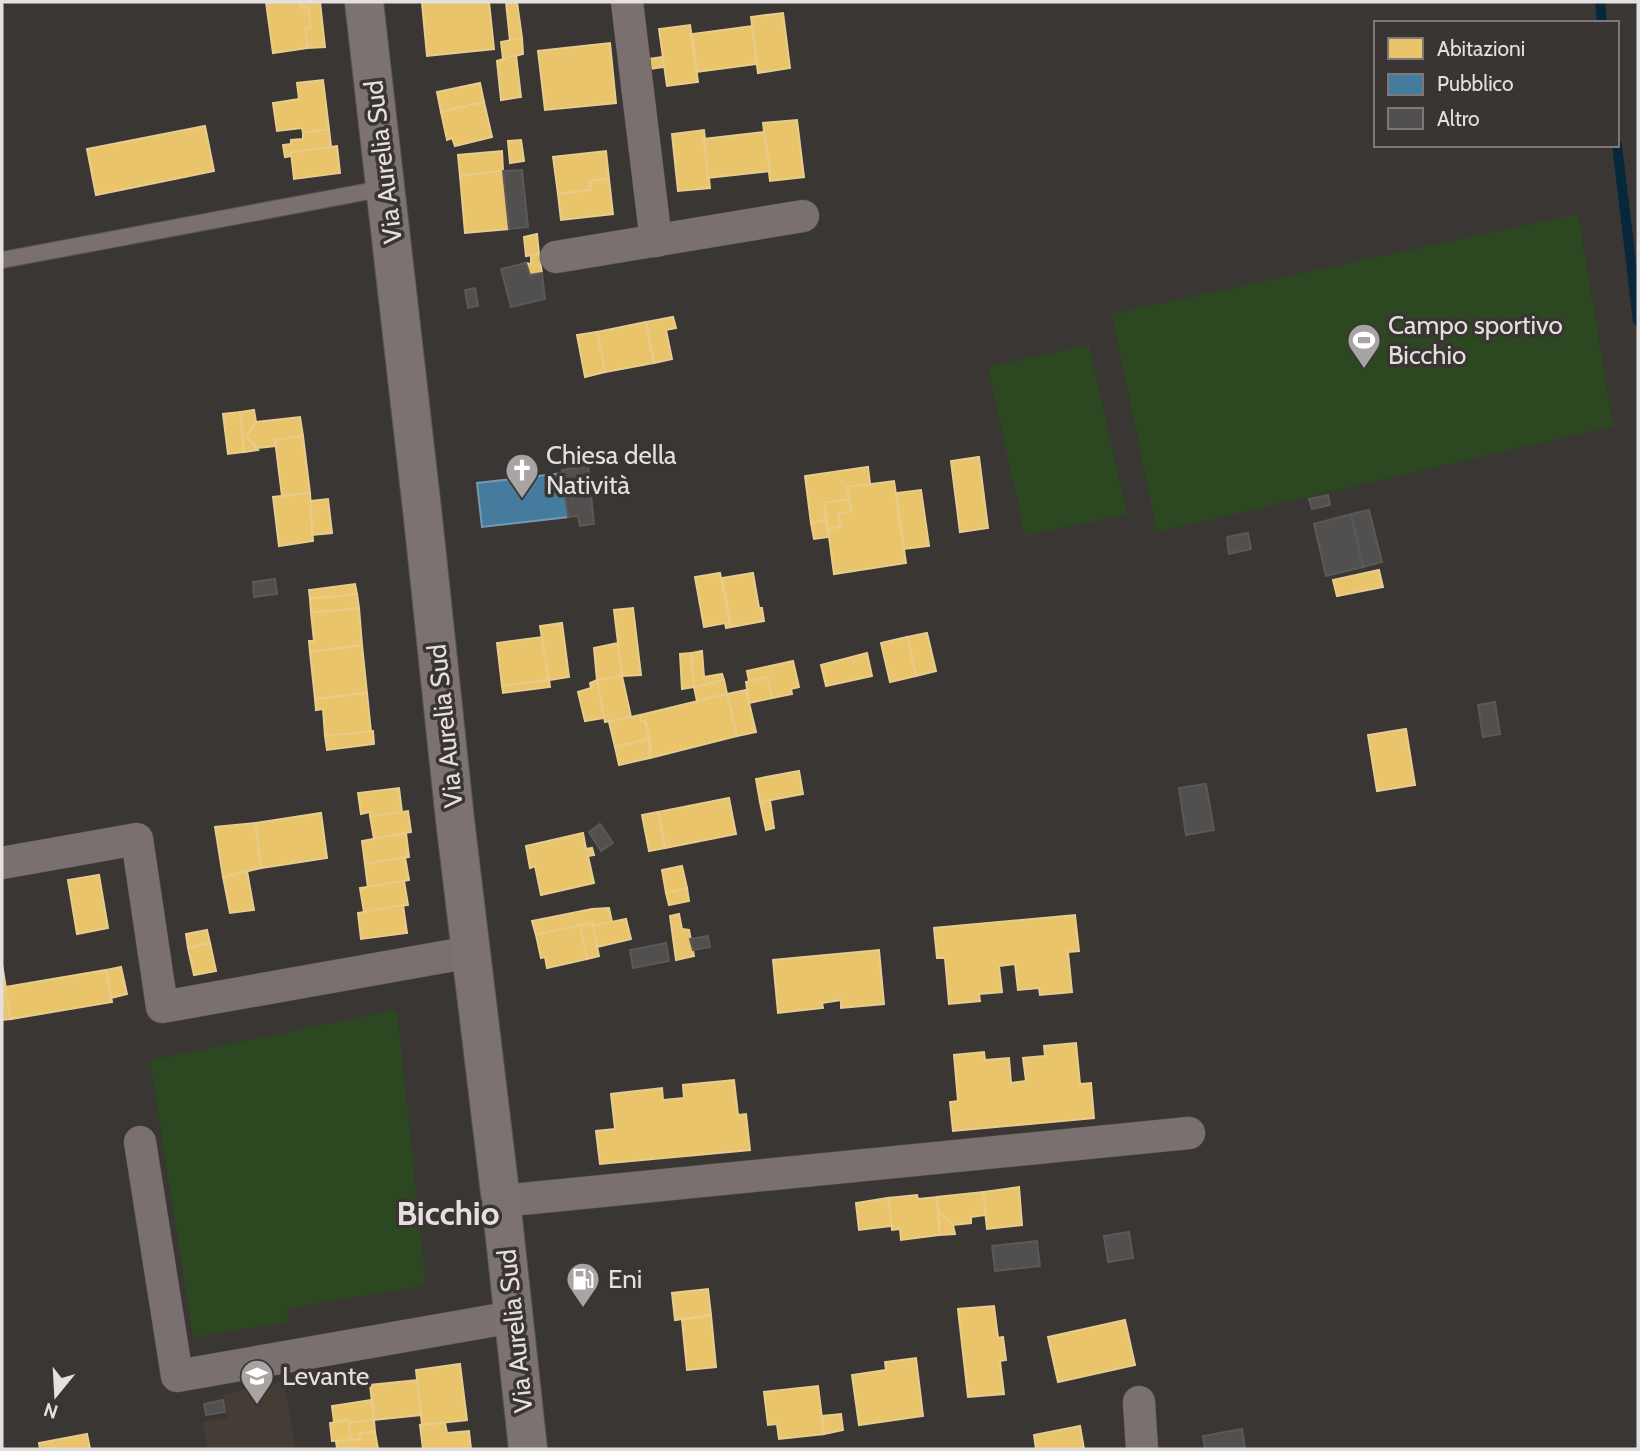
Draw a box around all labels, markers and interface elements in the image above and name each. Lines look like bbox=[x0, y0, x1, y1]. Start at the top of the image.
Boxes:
legend bbox=[1374, 21, 1619, 147]
text: Abitazioni bbox=[1437, 36, 1525, 61]
text: Pubblico bbox=[1437, 71, 1514, 96]
street label: Via Aurelia Sud bbox=[357, 78, 409, 246]
text: Altro bbox=[1437, 106, 1480, 131]
place label: Campo sportivo Bicchio bbox=[1388, 309, 1563, 371]
sports icon: Campo sportivo Bicchio bbox=[1345, 321, 1383, 370]
place label: Chiesa della Natività bbox=[546, 439, 677, 501]
church icon: Chiesa della Natività bbox=[503, 451, 541, 500]
street label: Via Aurelia Sud bbox=[420, 643, 470, 809]
district label: Bicchio bbox=[396, 1193, 500, 1233]
street label: Via Aurelia Sud bbox=[490, 1248, 540, 1414]
fuel station icon: Eni bbox=[564, 1260, 602, 1309]
place label: Eni bbox=[608, 1263, 642, 1295]
school or university icon: Levante bbox=[238, 1357, 276, 1406]
north arrow bbox=[21, 1360, 91, 1430]
place label: Levante bbox=[282, 1360, 369, 1392]
text: N bbox=[41, 1398, 61, 1424]

